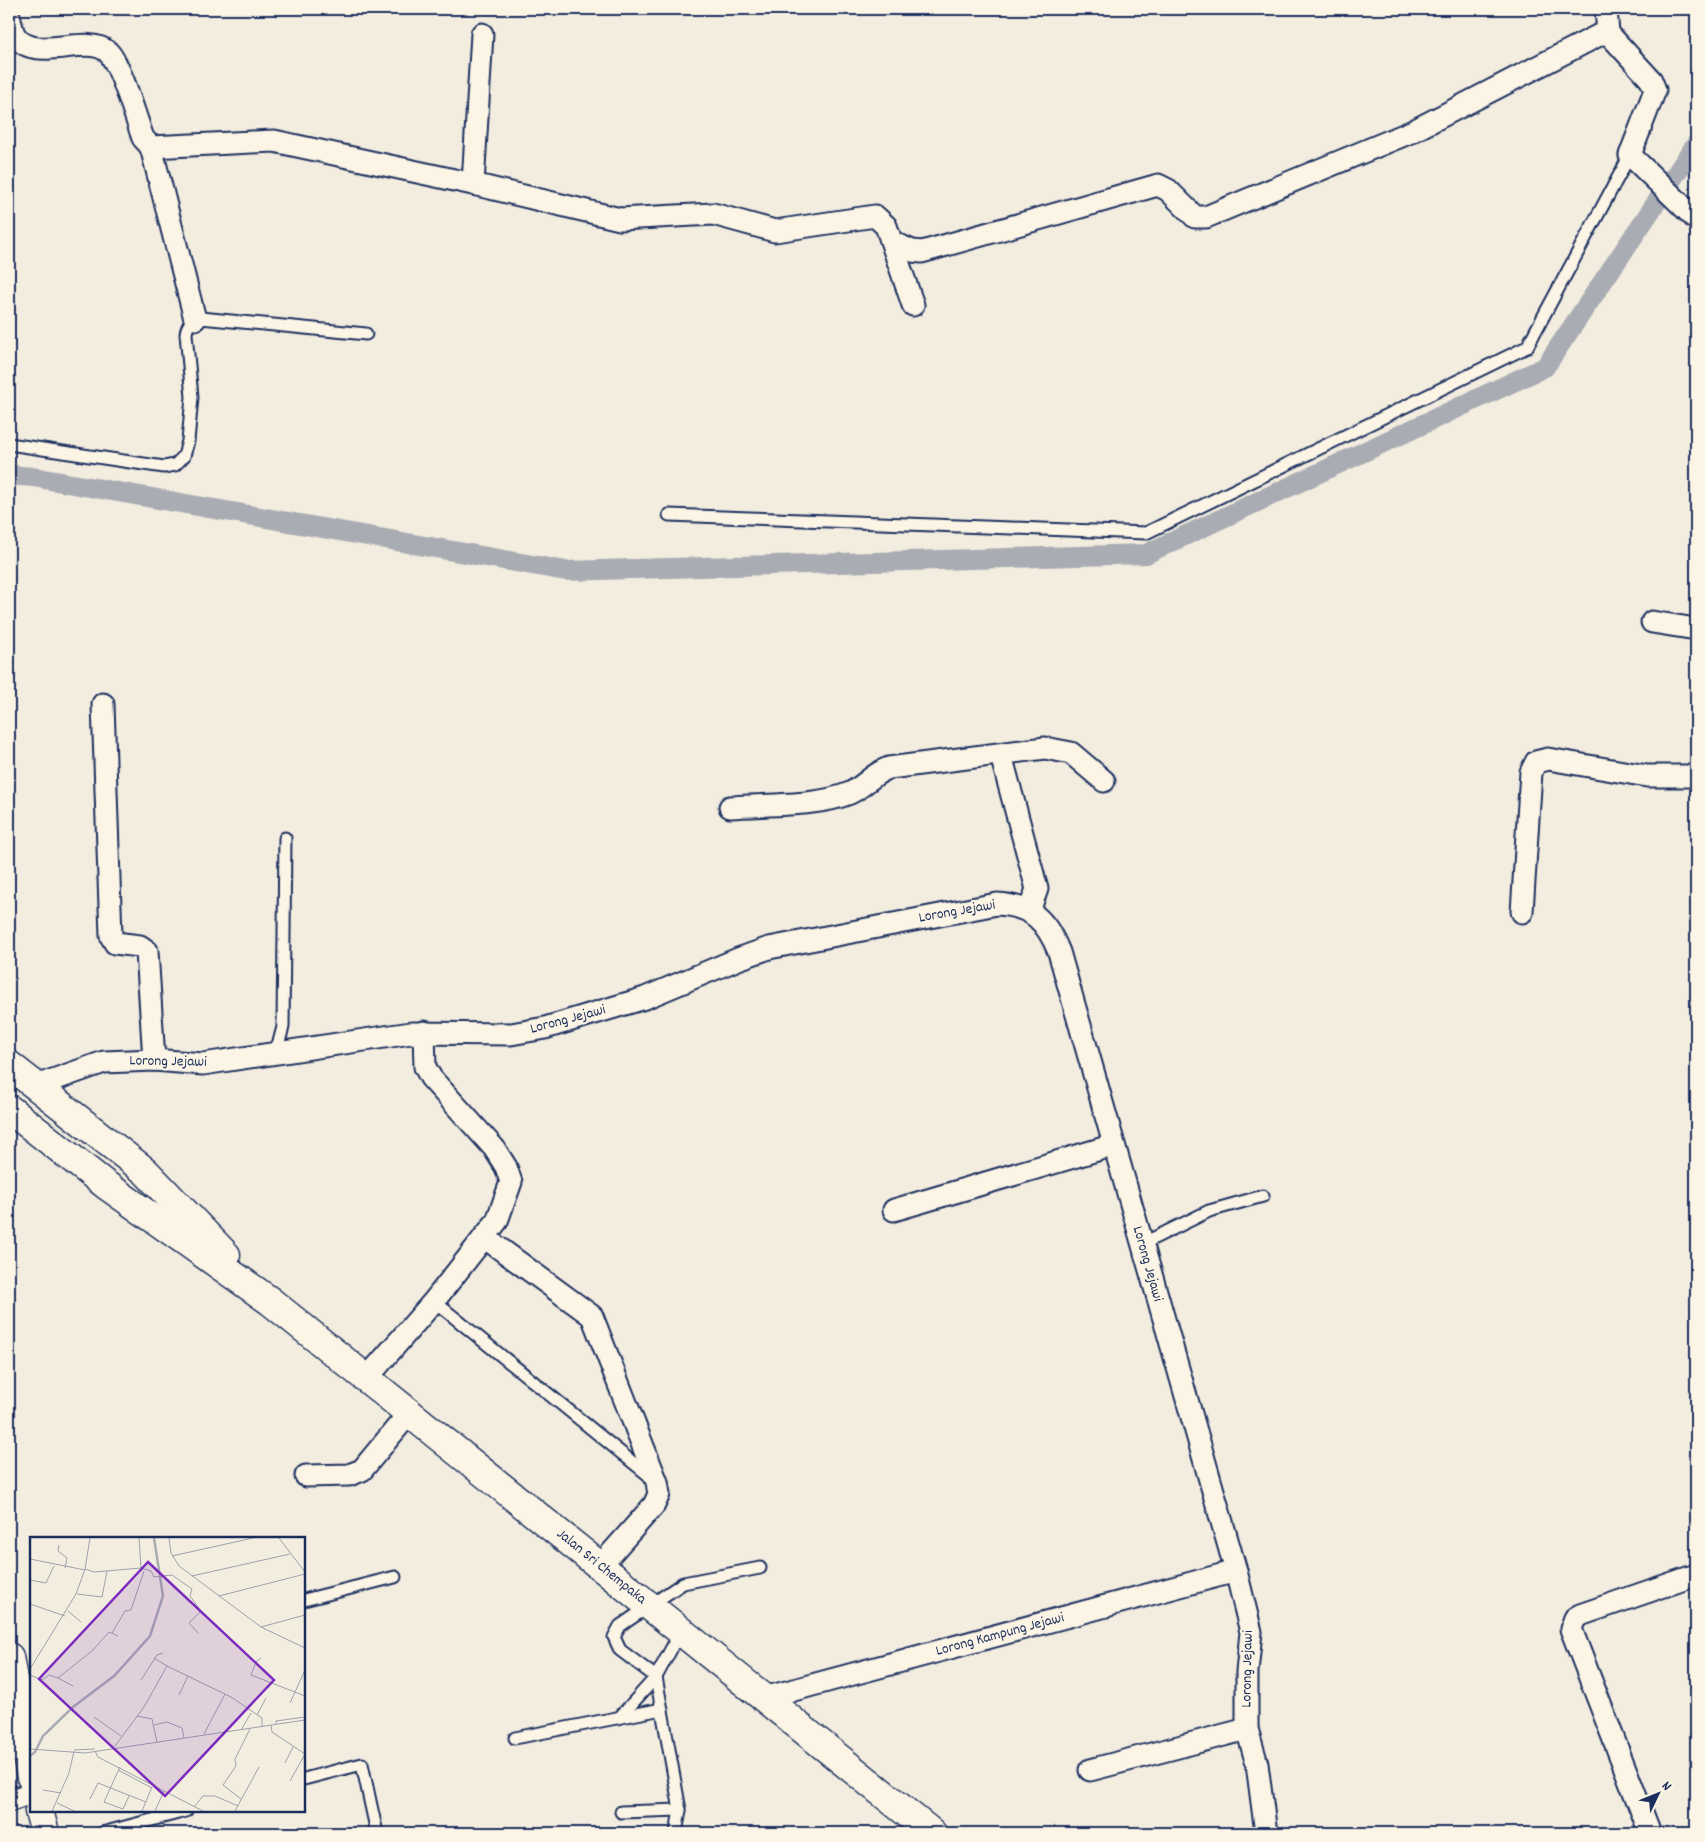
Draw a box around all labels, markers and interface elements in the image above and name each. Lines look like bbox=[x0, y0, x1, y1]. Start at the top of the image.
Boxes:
street label: Lorong Jejawi bbox=[917, 894, 997, 930]
street label: Lorong Jejawi bbox=[528, 999, 608, 1041]
street label: Lorong Jejawi bbox=[129, 1050, 207, 1074]
street label: Lorong Jejawi bbox=[1126, 1224, 1168, 1304]
street label: Jalan Sri Chempaka bbox=[551, 1524, 651, 1611]
inset map bbox=[30, 1537, 305, 1812]
street label: Lorong Kampung Jejawi bbox=[933, 1607, 1067, 1663]
street label: Lorong Jejawi bbox=[1236, 1630, 1260, 1708]
north arrow bbox=[1632, 1770, 1682, 1820]
text: N bbox=[1656, 1777, 1676, 1796]

